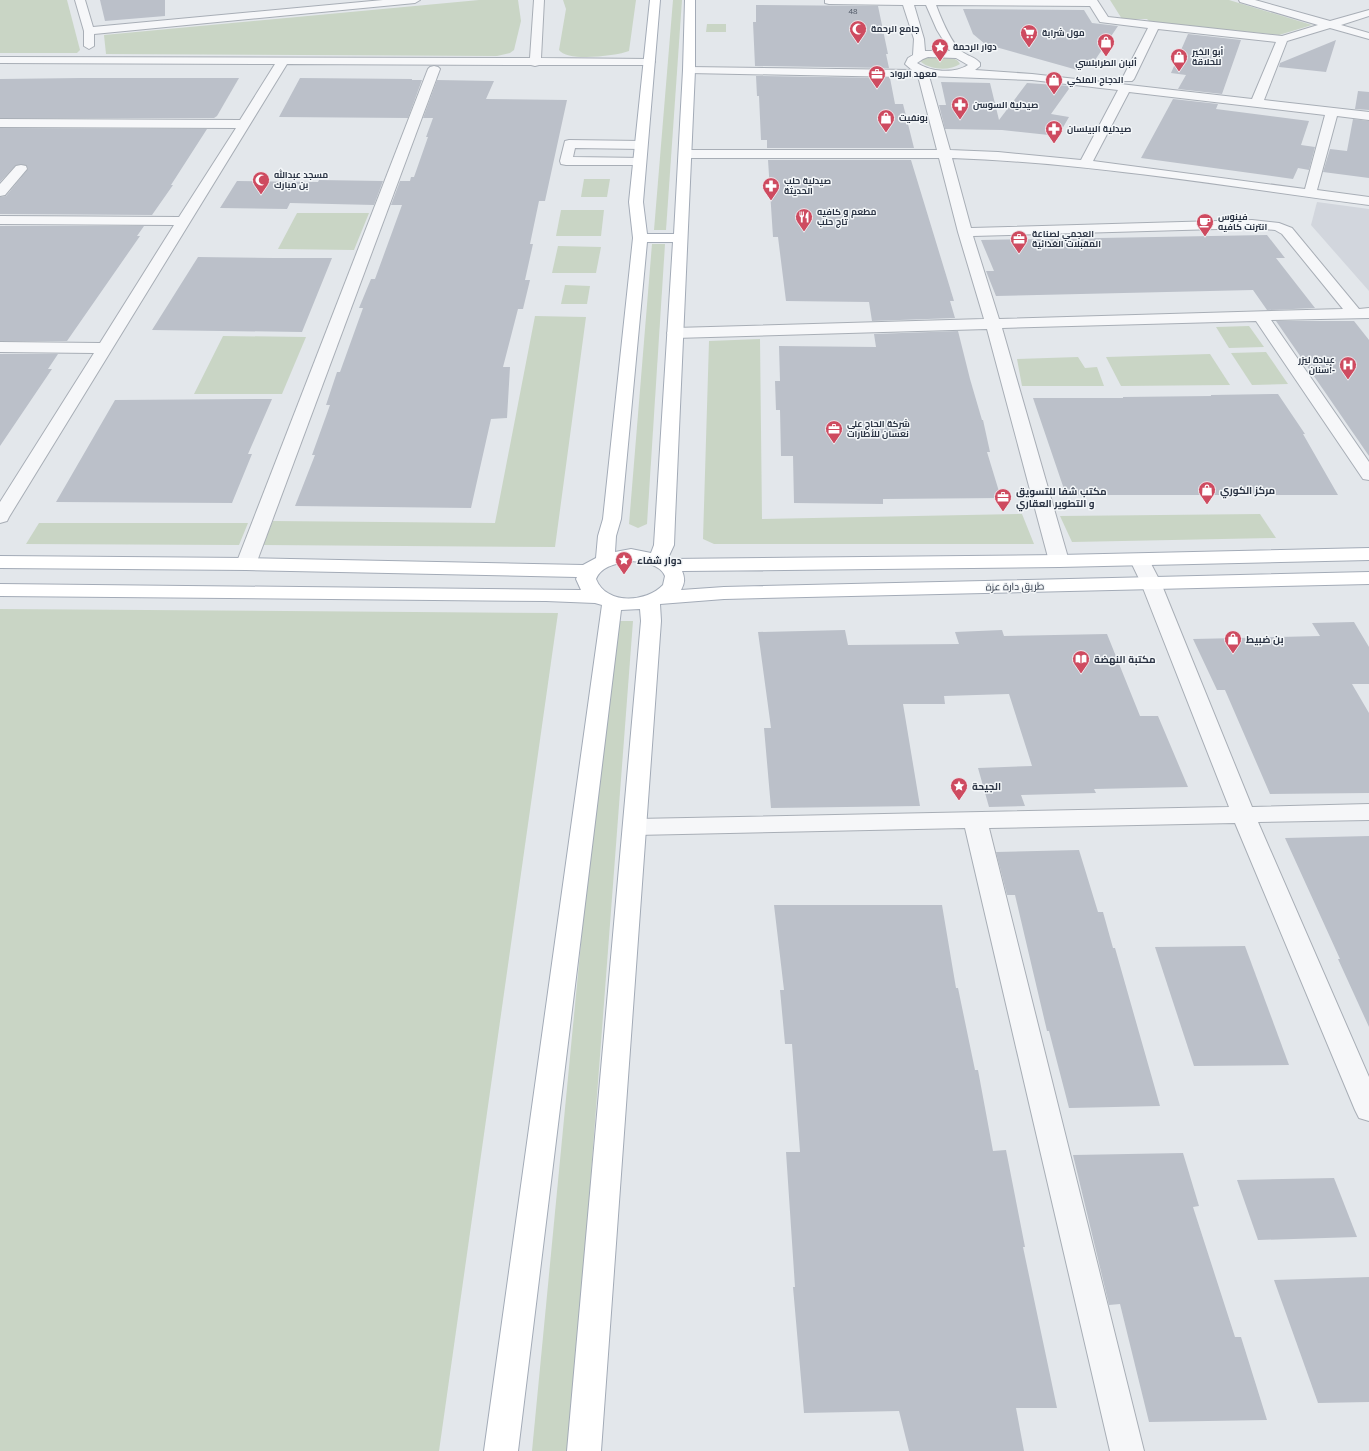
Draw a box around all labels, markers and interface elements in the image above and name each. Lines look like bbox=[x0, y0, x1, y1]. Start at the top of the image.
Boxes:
house number: 48 bbox=[848, 5, 858, 16]
mosque icon: جامع الرحمة bbox=[848, 19, 868, 44]
place label: جامع الرحمة bbox=[871, 22, 919, 36]
supermarket icon: مول شرابة bbox=[1019, 23, 1039, 48]
place label: مول شرابة bbox=[1042, 26, 1085, 39]
shop icon: ألبان الطرابلسي bbox=[1096, 32, 1116, 57]
place icon: دوار الرحمة bbox=[930, 37, 950, 62]
place label: دوار الرحمة bbox=[953, 40, 997, 53]
place label: أبو الخير للحلاقة bbox=[1191, 45, 1224, 68]
shop icon: أبو الخير للحلاقة bbox=[1169, 47, 1189, 72]
place label: ألبان الطرابلسي bbox=[1075, 56, 1137, 71]
office icon: معهد الرواد bbox=[867, 64, 887, 89]
place label: معهد الرواد bbox=[890, 67, 937, 80]
shop icon: الدجاج الملكي bbox=[1044, 70, 1064, 95]
place label: الدجاج الملكي bbox=[1067, 73, 1124, 88]
pharmacy icon: صيدلية السوسن bbox=[950, 95, 970, 120]
place label: صيدلية السوسن bbox=[973, 98, 1038, 111]
shop icon: بونفيت bbox=[876, 108, 896, 133]
place label: بونفيت bbox=[899, 111, 928, 124]
pharmacy icon: صيدلية البيلسان bbox=[1044, 119, 1064, 144]
place label: صيدلية البيلسان bbox=[1067, 122, 1131, 135]
place label: مسجد عبدالله بن مبارك bbox=[274, 168, 328, 191]
mosque icon: مسجد عبدالله بن مبارك bbox=[251, 170, 271, 195]
place label: صيدلية حلب الحديثة bbox=[784, 174, 831, 197]
pharmacy icon: صيدلية حلب الحديثة bbox=[761, 176, 781, 201]
place label: مطعم و كافيه تاج حلب bbox=[817, 205, 876, 229]
restaurant icon: مطعم و كافيه تاج حلب bbox=[794, 207, 814, 232]
place label: فينوس انترنت كافيه bbox=[1218, 210, 1267, 233]
cafe icon: فينوس انترنت كافيه bbox=[1195, 212, 1215, 237]
place label: العجمي لصناعة المقبلات الغذائية bbox=[1032, 227, 1101, 250]
office icon: العجمي لصناعة المقبلات الغذائية bbox=[1009, 229, 1029, 254]
place label: عيادة ليزر أسنان- bbox=[1297, 353, 1335, 376]
hospital icon: عيادة ليزر أسنان- bbox=[1338, 355, 1358, 380]
place label: شركة الحاج علي نعسان للأطارات bbox=[847, 417, 910, 440]
office icon: شركة الحاج علي نعسان للأطارات bbox=[824, 419, 844, 444]
shop icon: مركز الكوري bbox=[1197, 480, 1217, 505]
place label: مركز الكوري bbox=[1220, 483, 1275, 499]
place label: مكتب شفا للتسويق و التطوير العقاري bbox=[1016, 484, 1107, 512]
office icon: مكتب شفا للتسويق و التطوير العقاري bbox=[993, 487, 1013, 512]
place icon: دوار شفاء bbox=[614, 550, 634, 575]
place label: دوار شفاء bbox=[637, 553, 682, 567]
street label: طريق دارة عزة bbox=[985, 578, 1045, 594]
shop icon: بن ضبيط bbox=[1223, 629, 1243, 654]
place label: بن ضبيط bbox=[1246, 632, 1284, 646]
library icon: مكتبة النهضة bbox=[1071, 649, 1091, 674]
place label: مكتبة النهضة bbox=[1094, 652, 1156, 666]
place icon: الجيحة bbox=[949, 776, 969, 801]
place label: الجيحة bbox=[972, 779, 1001, 793]

